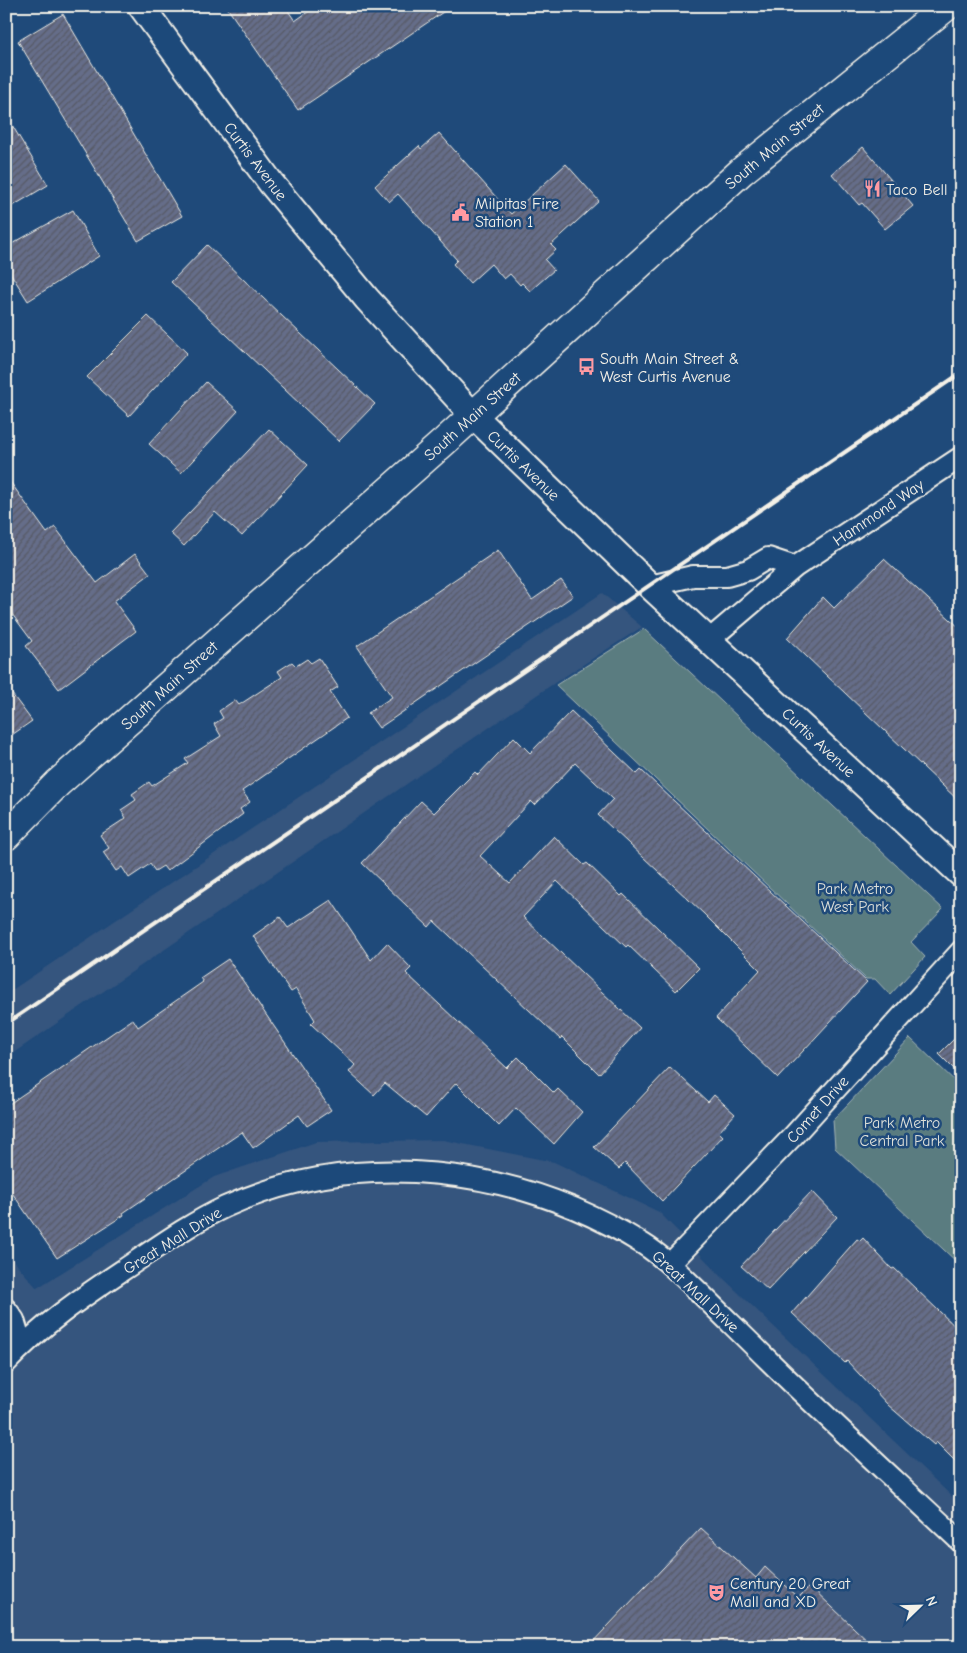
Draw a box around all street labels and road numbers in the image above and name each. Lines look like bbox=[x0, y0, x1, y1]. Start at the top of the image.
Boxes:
street label: South Main Street bbox=[722, 100, 828, 193]
street label: Curtis Avenue bbox=[220, 119, 290, 204]
street label: South Main Street bbox=[421, 368, 525, 465]
street label: Curtis Avenue bbox=[484, 427, 563, 505]
street label: Hammond Way bbox=[830, 475, 928, 550]
street label: South Main Street bbox=[118, 637, 222, 734]
street label: Curtis Avenue bbox=[778, 704, 859, 781]
street label: Comet Drive bbox=[783, 1072, 852, 1147]
street label: Great Mall Drive bbox=[120, 1203, 225, 1278]
street label: Great Mall Drive bbox=[648, 1247, 742, 1337]

